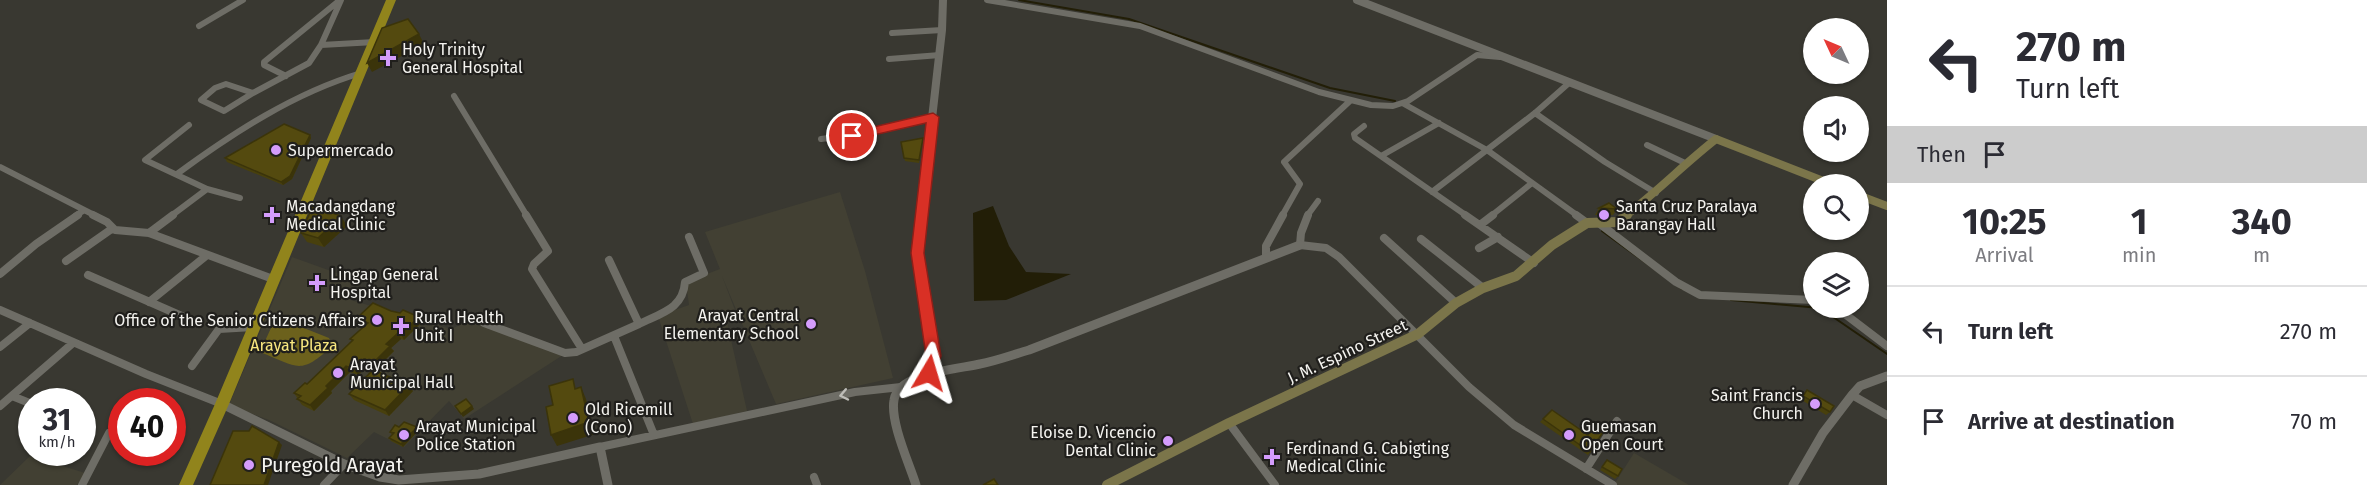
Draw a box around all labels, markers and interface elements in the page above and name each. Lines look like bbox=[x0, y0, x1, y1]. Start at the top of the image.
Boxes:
north arrow bbox=[1803, 18, 1869, 84]
map controls bbox=[1803, 18, 1869, 318]
text: 270 m bbox=[2016, 22, 2127, 72]
icon: left bbox=[1917, 24, 1995, 102]
place label: Holy Trinity General Hospital bbox=[402, 40, 523, 77]
marker: Holy Trinity General Hospital bbox=[379, 49, 397, 67]
text: Turn left bbox=[2016, 73, 2119, 105]
button: sound bbox=[1803, 96, 1869, 162]
pin bbox=[826, 110, 877, 161]
icon: arrive bbox=[835, 119, 868, 152]
icon: arrive bbox=[1978, 138, 2011, 171]
place label: Supermercado bbox=[288, 141, 394, 160]
text: Then bbox=[1917, 141, 1966, 168]
marker: Supermercado bbox=[269, 143, 283, 157]
button: search bbox=[1803, 174, 1869, 240]
place label: Macadangdang Medical Clinic bbox=[286, 197, 396, 234]
place label: Santa Cruz Paralaya Barangay Hall bbox=[1616, 197, 1758, 234]
text: 10:25 bbox=[1962, 200, 2047, 244]
text: 1 bbox=[2131, 200, 2147, 244]
text: 340 bbox=[2232, 200, 2292, 244]
marker: Macadangdang Medical Clinic bbox=[263, 206, 281, 224]
marker: Santa Cruz Paralaya Barangay Hall bbox=[1597, 208, 1611, 222]
text: Arrival bbox=[1975, 243, 2034, 267]
text: min bbox=[2122, 243, 2156, 267]
text: m bbox=[2253, 243, 2270, 267]
button: layers bbox=[1803, 252, 1869, 318]
place label: Lingap General Hospital bbox=[330, 265, 438, 302]
marker: Lingap General Hospital bbox=[308, 274, 326, 292]
place label: Arayat Central Elementary School bbox=[664, 306, 799, 343]
place label: Rural Health Unit I bbox=[414, 308, 504, 345]
place label: Office of the Senior Citizens Affairs bbox=[114, 311, 365, 330]
marker: Office of the Senior Citizens Affairs bbox=[370, 313, 384, 327]
street label: J. M. Espino Street bbox=[1284, 315, 1410, 387]
icon: left bbox=[1917, 315, 1950, 348]
marker: Rural Health Unit I bbox=[392, 317, 410, 335]
marker: Arayat Central Elementary School bbox=[804, 317, 818, 331]
text: Turn left bbox=[1968, 318, 2053, 345]
text: 270 m bbox=[2280, 318, 2337, 345]
park label: Arayat Plaza bbox=[250, 336, 338, 355]
position arrow bbox=[897, 341, 961, 405]
place label: Arayat Municipal Hall bbox=[350, 355, 454, 392]
marker: Arayat Municipal Hall bbox=[331, 366, 345, 380]
place label: Saint Francis Church bbox=[1711, 386, 1803, 423]
speed limit sign: 40 bbox=[108, 388, 186, 466]
one-way arrow bbox=[839, 388, 849, 401]
marker: Saint Francis Church bbox=[1808, 397, 1822, 411]
place label: Old Ricemill (Cono) bbox=[585, 400, 673, 437]
text: 31 bbox=[43, 402, 71, 438]
icon: arrive bbox=[1917, 405, 1950, 438]
text: Arrive at destination bbox=[1968, 408, 2175, 435]
text: 70 m bbox=[2291, 408, 2337, 435]
marker: Old Ricemill (Cono) bbox=[566, 411, 580, 425]
place label: Arayat Municipal Police Station bbox=[416, 417, 536, 454]
place label: Guemasan Open Court bbox=[1581, 417, 1663, 454]
place label: Eloise D. Vicencio Dental Clinic bbox=[1030, 423, 1156, 460]
marker: Arayat Municipal Police Station bbox=[397, 428, 411, 442]
marker: Guemasan Open Court bbox=[1562, 428, 1576, 442]
text: km/h bbox=[38, 433, 76, 451]
marker: Eloise D. Vicencio Dental Clinic bbox=[1161, 434, 1175, 448]
place label: Ferdinand G. Cabigting Medical Clinic bbox=[1286, 439, 1450, 476]
marker: Ferdinand G. Cabigting Medical Clinic bbox=[1263, 448, 1281, 466]
place label: Puregold Arayat bbox=[261, 453, 404, 477]
marker: Puregold Arayat bbox=[242, 458, 256, 472]

